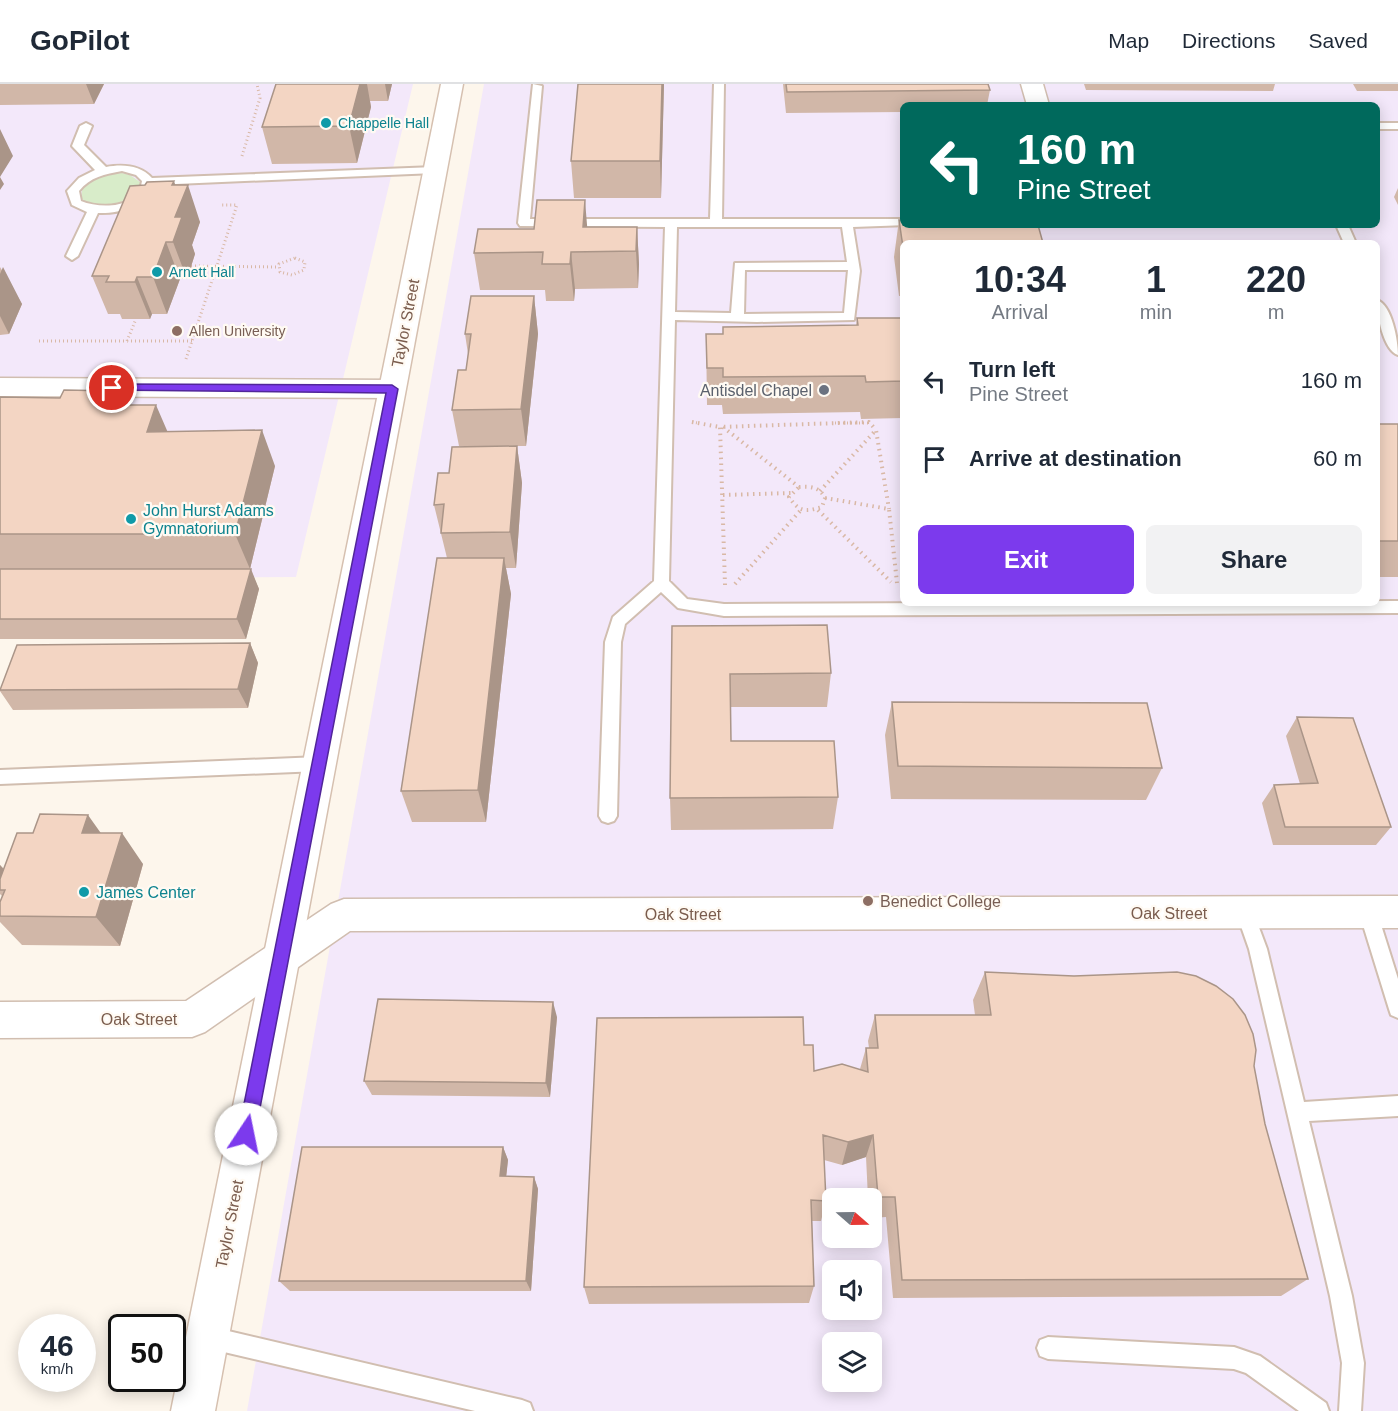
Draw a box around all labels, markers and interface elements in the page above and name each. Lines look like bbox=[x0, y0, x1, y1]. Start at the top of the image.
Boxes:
text: GoPilot bbox=[30, 25, 130, 56]
text: Map bbox=[1108, 29, 1149, 52]
text: Directions bbox=[1182, 29, 1275, 52]
text: Saved bbox=[1308, 29, 1368, 52]
place label: Chappelle Hall bbox=[338, 115, 429, 131]
marker: Chappelle Hall bbox=[319, 116, 333, 130]
icon: left bbox=[918, 126, 996, 204]
text: 160 m bbox=[1017, 126, 1136, 173]
text: Pine Street bbox=[1017, 175, 1151, 205]
text: 10:34 bbox=[974, 259, 1066, 300]
text: 1 bbox=[1146, 259, 1166, 300]
text: 220 bbox=[1246, 259, 1306, 300]
place label: Arnett Hall bbox=[169, 264, 234, 280]
marker: Arnett Hall bbox=[150, 265, 164, 279]
street label: Taylor Street bbox=[389, 277, 423, 369]
text: Arrival bbox=[992, 301, 1048, 323]
text: min bbox=[1140, 301, 1172, 323]
text: m bbox=[1268, 301, 1284, 323]
place label: Allen University bbox=[189, 323, 285, 339]
marker: Allen University bbox=[170, 324, 184, 338]
text: Turn left bbox=[969, 357, 1055, 382]
pin bbox=[86, 362, 137, 413]
icon: left bbox=[918, 365, 951, 398]
text: 160 m bbox=[1301, 368, 1362, 393]
icon: arrive bbox=[95, 371, 128, 404]
place label: Antisdel Chapel bbox=[700, 382, 812, 399]
marker: Antisdel Chapel bbox=[817, 383, 831, 397]
text: Pine Street bbox=[969, 383, 1068, 405]
icon: arrive bbox=[918, 443, 951, 476]
text: Arrive at destination bbox=[969, 446, 1182, 471]
text: 60 m bbox=[1313, 446, 1362, 471]
place label: John Hurst Adams Gymnatorium bbox=[143, 502, 274, 537]
marker: John Hurst Adams Gymnatorium bbox=[124, 512, 138, 526]
button: Exit bbox=[918, 525, 1134, 594]
button: Share bbox=[1146, 525, 1362, 594]
place label: James Center bbox=[96, 884, 196, 901]
marker: James Center bbox=[77, 885, 91, 899]
place label: Benedict College bbox=[880, 893, 1001, 910]
marker: Benedict College bbox=[861, 894, 875, 908]
street label: Oak Street bbox=[1131, 905, 1208, 922]
street label: Oak Street bbox=[645, 906, 722, 923]
street label: Oak Street bbox=[101, 1011, 178, 1028]
position arrow bbox=[214, 1102, 278, 1166]
street label: Taylor Street bbox=[213, 1178, 247, 1270]
north arrow bbox=[822, 1188, 882, 1248]
map controls bbox=[822, 1188, 882, 1392]
button: sound bbox=[822, 1260, 882, 1320]
speed limit sign: 50 bbox=[108, 1314, 186, 1392]
text: 46 bbox=[40, 1329, 74, 1362]
button: layers bbox=[822, 1332, 882, 1392]
text: km/h bbox=[41, 1360, 73, 1377]

